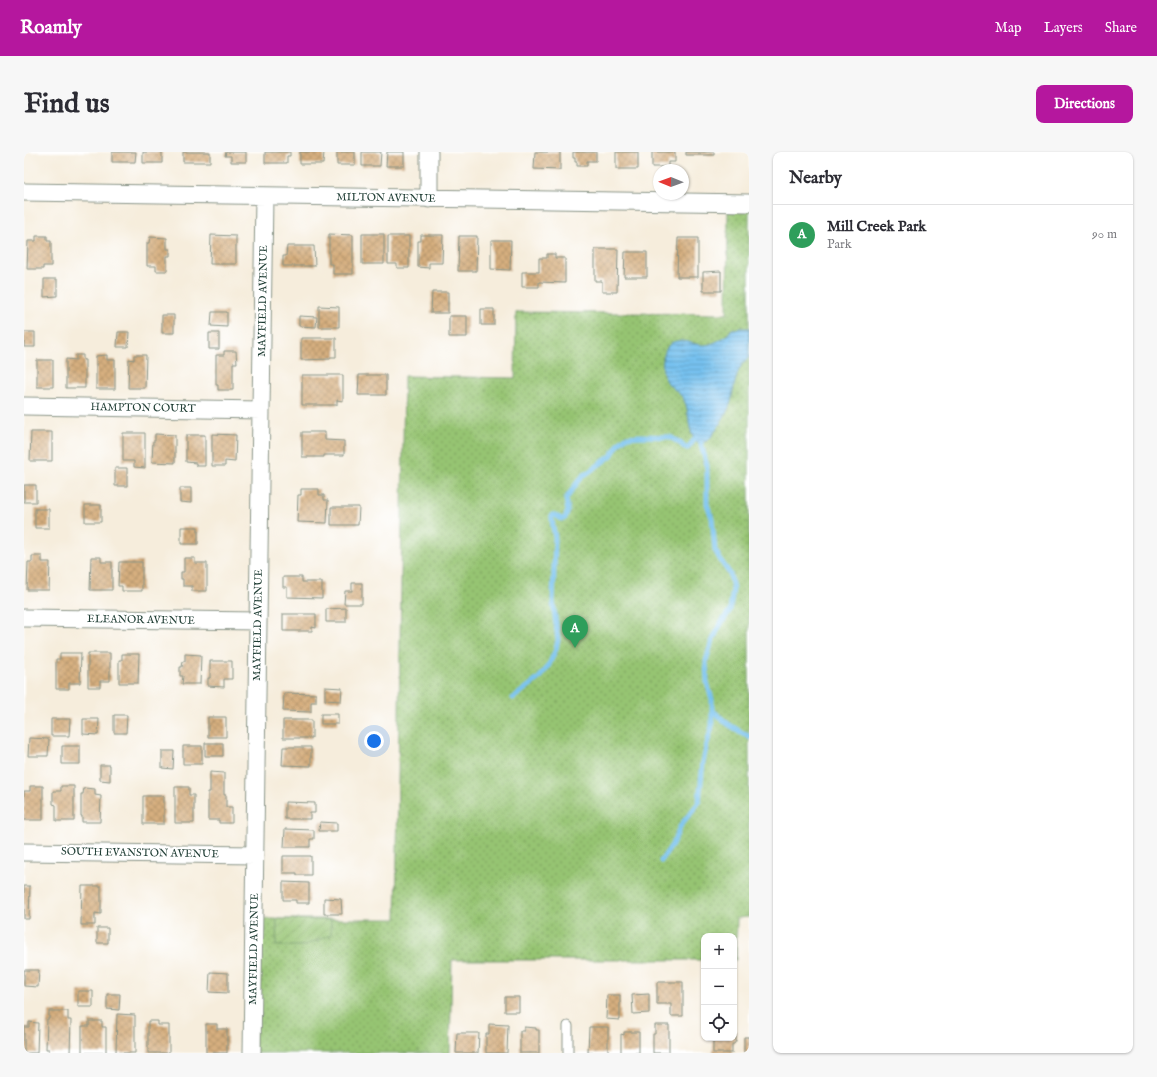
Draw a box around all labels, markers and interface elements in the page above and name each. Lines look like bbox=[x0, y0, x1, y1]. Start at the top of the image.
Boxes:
text: Roamly bbox=[20, 16, 82, 40]
text: Map bbox=[995, 19, 1022, 37]
text: Layers bbox=[1044, 19, 1083, 37]
text: Share bbox=[1105, 19, 1137, 37]
button: Directions bbox=[1036, 85, 1133, 123]
text: Find us bbox=[24, 87, 110, 122]
north arrow bbox=[653, 164, 689, 200]
text: Nearby bbox=[789, 168, 842, 189]
street label: MILTON AVENUE bbox=[336, 190, 436, 206]
text: Mill Creek Park bbox=[827, 217, 926, 236]
text: A bbox=[798, 226, 806, 243]
text: 90 m bbox=[1092, 226, 1117, 243]
text: Park bbox=[827, 236, 852, 253]
street label: MAYFIELD AVENUE bbox=[255, 245, 271, 357]
street label: HAMPTON COURT bbox=[90, 400, 196, 416]
street label: MAYFIELD AVENUE bbox=[250, 569, 266, 681]
street label: ELEANOR AVENUE bbox=[87, 612, 195, 628]
pin: A bbox=[562, 615, 588, 648]
your location bbox=[364, 731, 384, 751]
street label: SOUTH EVANSTON AVENUE bbox=[61, 845, 219, 861]
street label: MAYFIELD AVENUE bbox=[246, 893, 262, 1005]
map controls bbox=[701, 933, 737, 1041]
button: + bbox=[701, 933, 737, 969]
button: − bbox=[701, 969, 737, 1005]
button: locate bbox=[701, 1005, 737, 1041]

